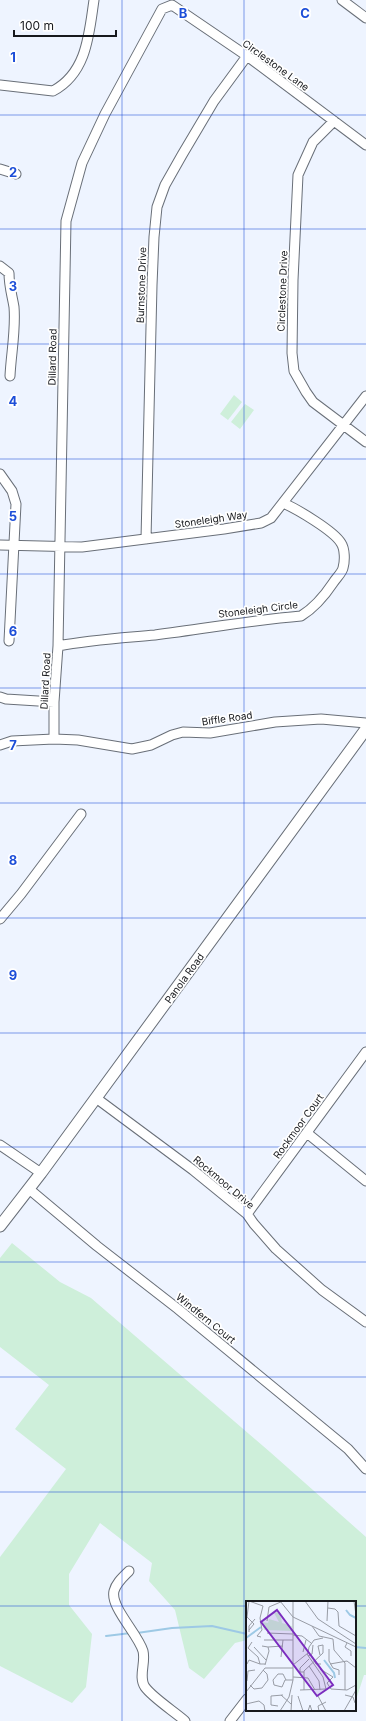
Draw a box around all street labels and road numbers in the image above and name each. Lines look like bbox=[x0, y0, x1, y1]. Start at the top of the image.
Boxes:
street label: Circlestone Lane bbox=[240, 37, 312, 93]
street label: Burnstone Drive bbox=[134, 247, 148, 323]
street label: Circlestone Drive bbox=[275, 250, 289, 332]
street label: Dillard Road bbox=[46, 329, 58, 385]
street label: Stoneleigh Way bbox=[174, 508, 248, 530]
street label: Stoneleigh Circle bbox=[217, 598, 299, 620]
street label: Dillard Road bbox=[38, 652, 52, 710]
street label: Biffle Road bbox=[201, 708, 253, 728]
street label: Panola Road bbox=[162, 951, 206, 1005]
street label: Rockmoor Court bbox=[270, 1091, 326, 1161]
street label: Rockmoor Drive bbox=[191, 1153, 257, 1211]
street label: Windfern Court bbox=[174, 1290, 239, 1346]

